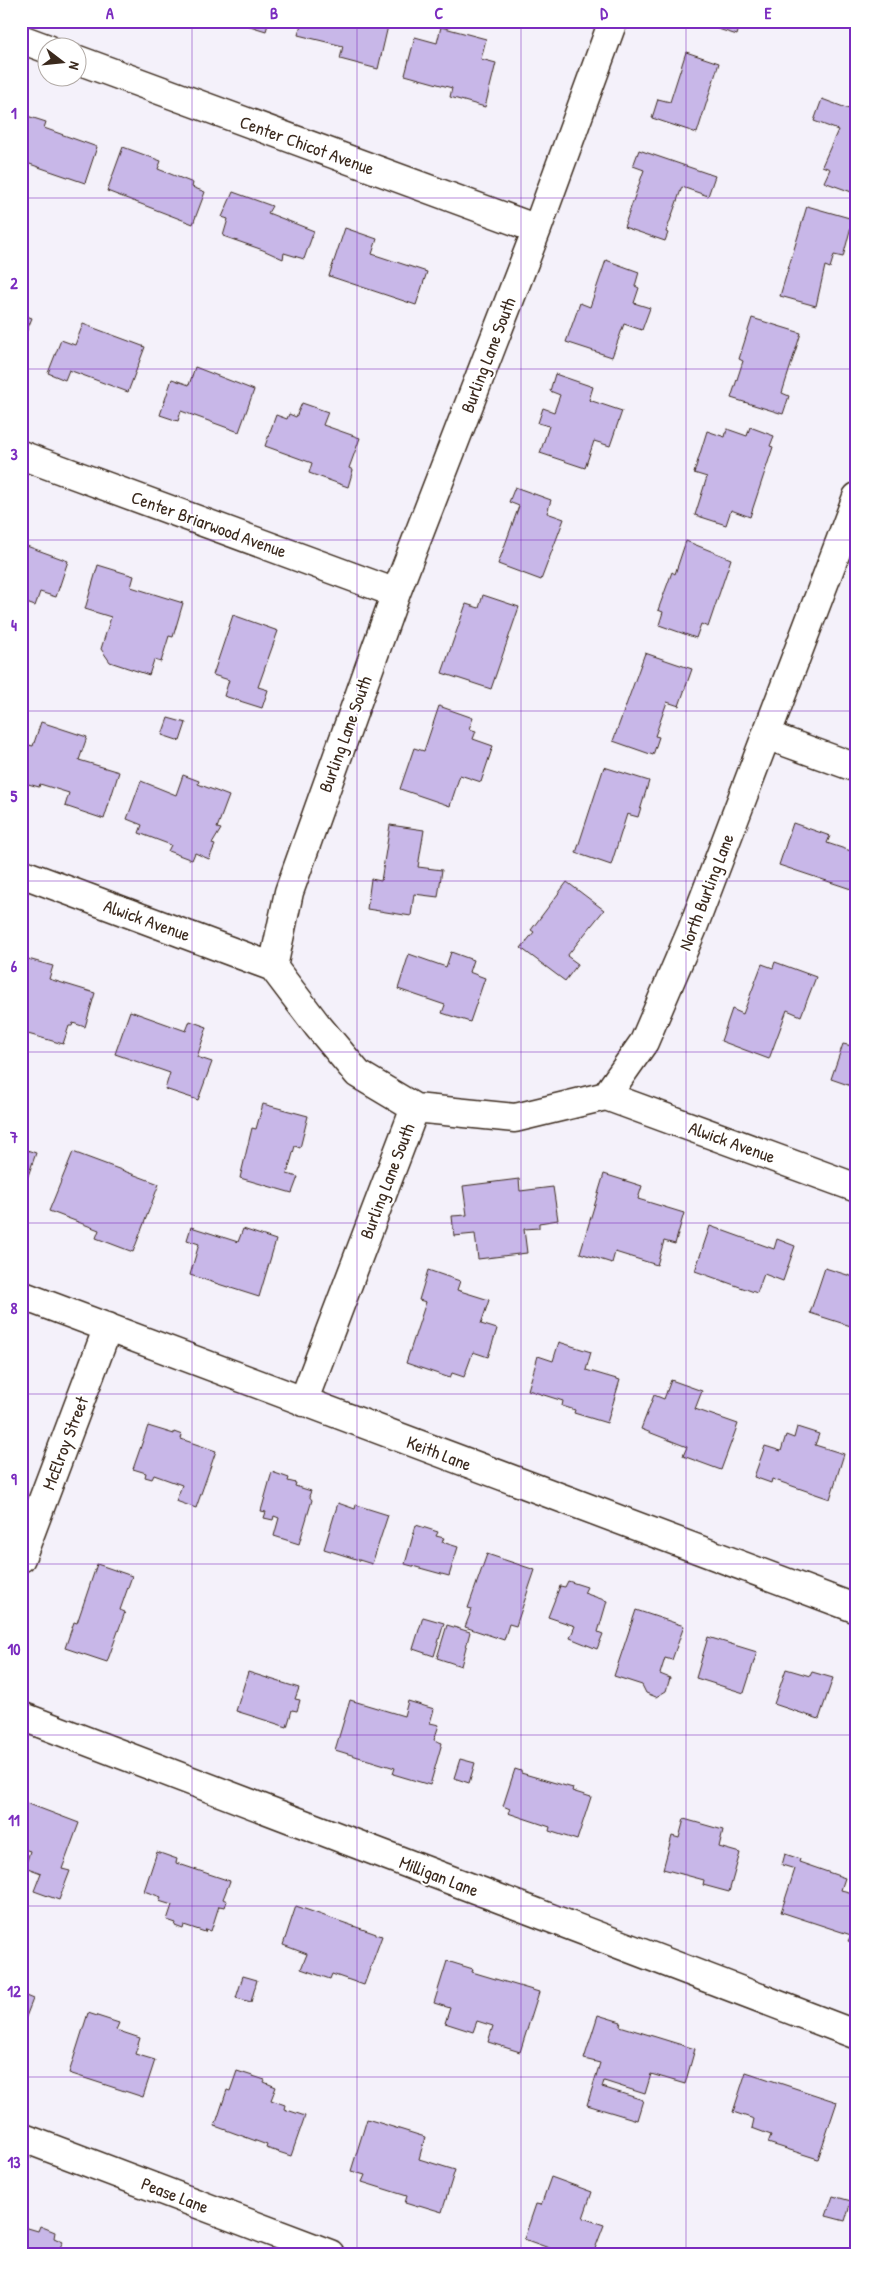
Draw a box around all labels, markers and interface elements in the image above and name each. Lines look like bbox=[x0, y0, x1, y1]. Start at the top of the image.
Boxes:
text: A bbox=[106, 2, 114, 24]
text: B bbox=[270, 2, 278, 24]
text: C bbox=[435, 2, 444, 24]
text: D bbox=[600, 2, 608, 24]
text: E bbox=[764, 2, 772, 24]
north arrow bbox=[38, 38, 88, 88]
text: N bbox=[65, 60, 85, 72]
text: 1 bbox=[11, 102, 17, 124]
street label: Center Chicot Avenue bbox=[236, 109, 378, 181]
text: 2 bbox=[10, 272, 18, 294]
street label: Burling Lane South bbox=[454, 293, 522, 416]
text: 3 bbox=[10, 443, 18, 465]
street label: Center Briarwood Avenue bbox=[128, 484, 290, 564]
text: 4 bbox=[11, 614, 17, 636]
street label: Burling Lane South bbox=[312, 672, 378, 796]
text: 5 bbox=[11, 785, 18, 807]
street label: North Burling Lane bbox=[672, 830, 740, 954]
street label: Alwick Avenue bbox=[100, 893, 194, 947]
text: 6 bbox=[11, 955, 18, 977]
street label: Alwick Avenue bbox=[685, 1115, 779, 1169]
street label: Burling Lane South bbox=[353, 1119, 421, 1242]
text: 7 bbox=[9, 1126, 18, 1148]
text: 8 bbox=[11, 1297, 18, 1319]
street label: McElroy Street bbox=[36, 1392, 95, 1493]
street label: Keith Lane bbox=[403, 1429, 475, 1477]
text: 9 bbox=[11, 1468, 17, 1490]
text: 10 bbox=[8, 1638, 20, 1660]
text: 11 bbox=[8, 1809, 20, 1831]
street label: Milligan Lane bbox=[396, 1849, 482, 1903]
text: 12 bbox=[7, 1980, 21, 2002]
text: 13 bbox=[8, 2151, 20, 2173]
street label: Pease Lane bbox=[138, 2171, 212, 2219]

